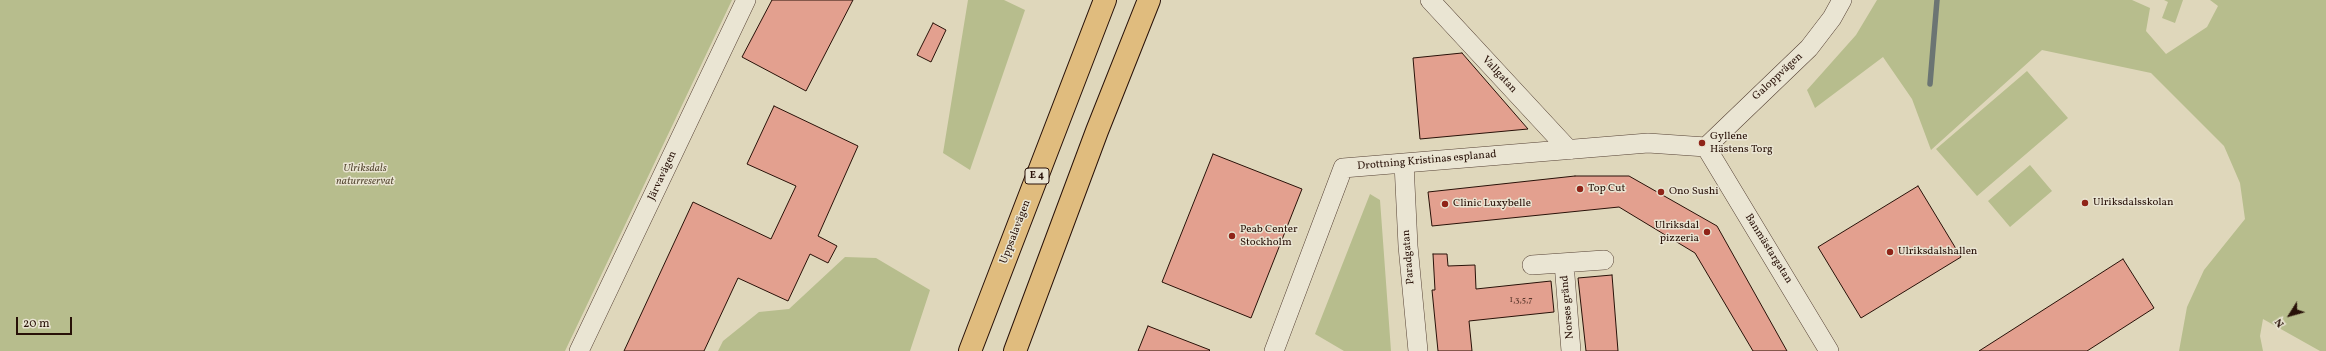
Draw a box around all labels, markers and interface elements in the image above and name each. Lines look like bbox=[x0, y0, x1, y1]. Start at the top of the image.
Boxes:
street label: Galoppvägen bbox=[1750, 50, 1806, 104]
street label: Vallgatan bbox=[1479, 54, 1519, 96]
place label: Gyllene Hästens Torg bbox=[1710, 130, 1773, 156]
marker: Gyllene Hästens Torg bbox=[1697, 138, 1707, 148]
street label: Drottning Kristinas esplanad bbox=[1357, 148, 1497, 174]
street label: Järvavägen bbox=[646, 149, 680, 203]
park label: Ulriksdals naturreservat bbox=[336, 162, 394, 188]
road number: E 4 bbox=[1025, 168, 1049, 184]
place label: Top Cut bbox=[1588, 182, 1625, 196]
marker: Top Cut bbox=[1575, 184, 1585, 194]
place label: Ono Sushi bbox=[1669, 185, 1719, 199]
marker: Ono Sushi bbox=[1656, 187, 1666, 197]
place label: Ulriksdalsskolan bbox=[2093, 196, 2174, 210]
place label: Clinic Luxybelle bbox=[1453, 197, 1531, 211]
street label: Uppsalavägen bbox=[998, 198, 1034, 266]
marker: Ulriksdalsskolan bbox=[2080, 198, 2090, 208]
marker: Clinic Luxybelle bbox=[1440, 199, 1450, 209]
street label: Banmästargatan bbox=[1741, 212, 1795, 286]
place label: Ulriksdal pizzeria bbox=[1655, 219, 1699, 245]
place label: Peab Center Stockholm bbox=[1240, 223, 1298, 249]
marker: Ulriksdal pizzeria bbox=[1702, 227, 1712, 237]
street label: Paradgatan bbox=[1400, 229, 1418, 285]
marker: Peab Center Stockholm bbox=[1227, 231, 1237, 241]
place label: Ulriksdalshallen bbox=[1898, 245, 1977, 259]
marker: Ulriksdalshallen bbox=[1885, 247, 1895, 257]
street label: Norses gränd bbox=[1559, 275, 1577, 339]
house number: 1,3,5,7 bbox=[1509, 295, 1533, 305]
north arrow bbox=[2270, 295, 2310, 335]
scale bar bbox=[18, 309, 74, 335]
text: N bbox=[2272, 315, 2288, 330]
text: 20 m bbox=[23, 316, 50, 332]

